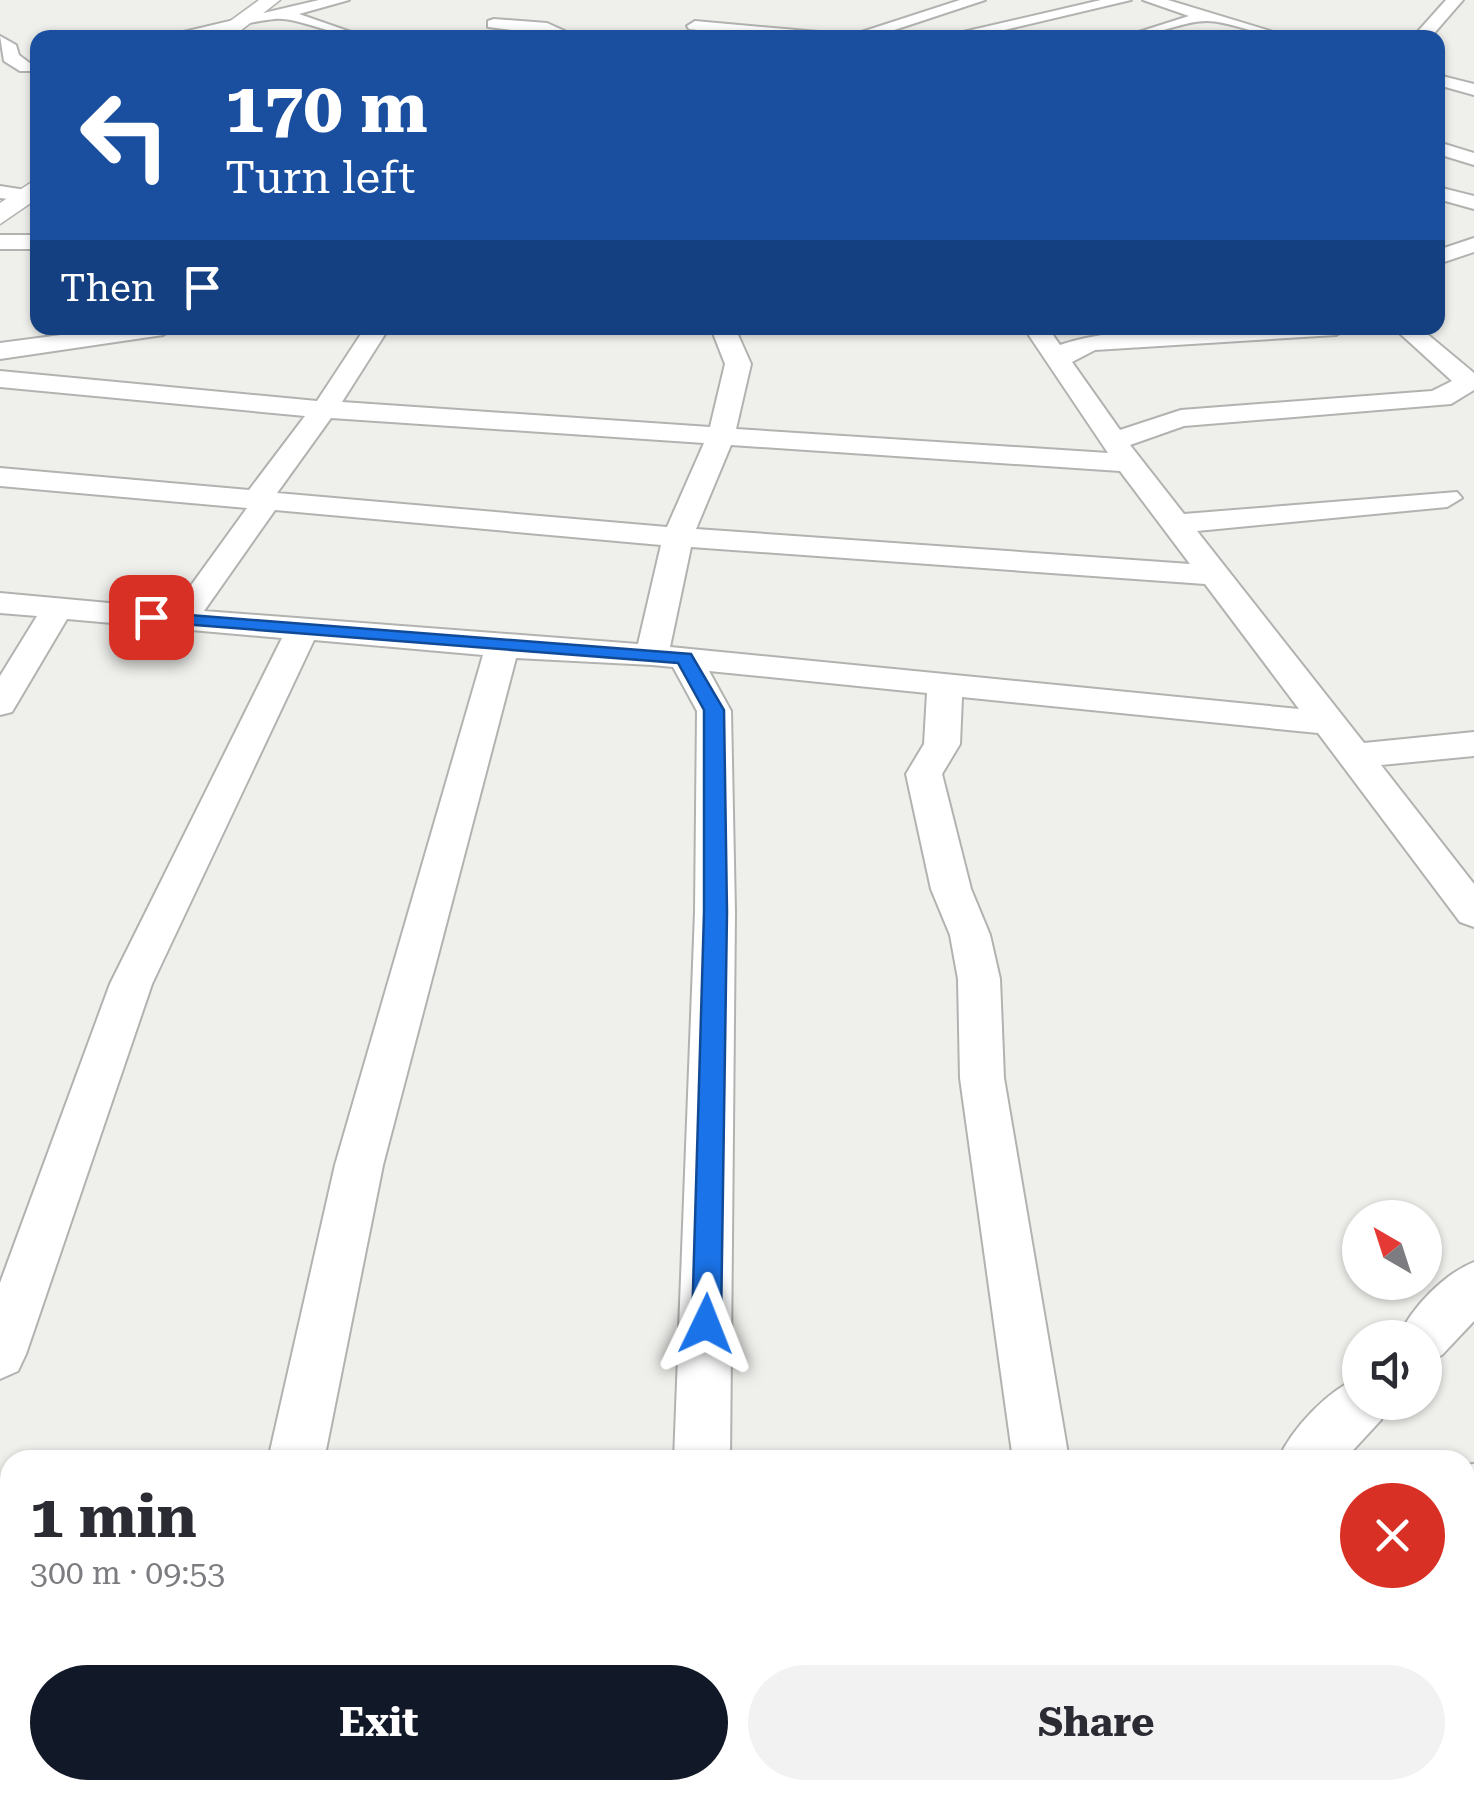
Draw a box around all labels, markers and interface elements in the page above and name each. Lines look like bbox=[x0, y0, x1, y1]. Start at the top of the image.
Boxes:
text: 170 m bbox=[225, 67, 428, 149]
icon: left bbox=[60, 70, 190, 200]
text: Turn left bbox=[225, 151, 415, 204]
icon: arrive bbox=[175, 260, 230, 315]
text: Then bbox=[60, 266, 155, 310]
pin bbox=[109, 575, 194, 660]
icon: arrive bbox=[124, 590, 179, 645]
north arrow bbox=[1342, 1200, 1442, 1300]
map controls bbox=[1342, 1200, 1442, 1420]
position arrow bbox=[654, 1272, 758, 1376]
button: sound bbox=[1342, 1320, 1442, 1420]
text: 1 min bbox=[30, 1481, 197, 1552]
button: close bbox=[1340, 1483, 1445, 1588]
text: 300 m · 09:53 bbox=[30, 1554, 225, 1592]
button: Exit bbox=[30, 1665, 728, 1780]
button: Share bbox=[748, 1665, 1445, 1780]

